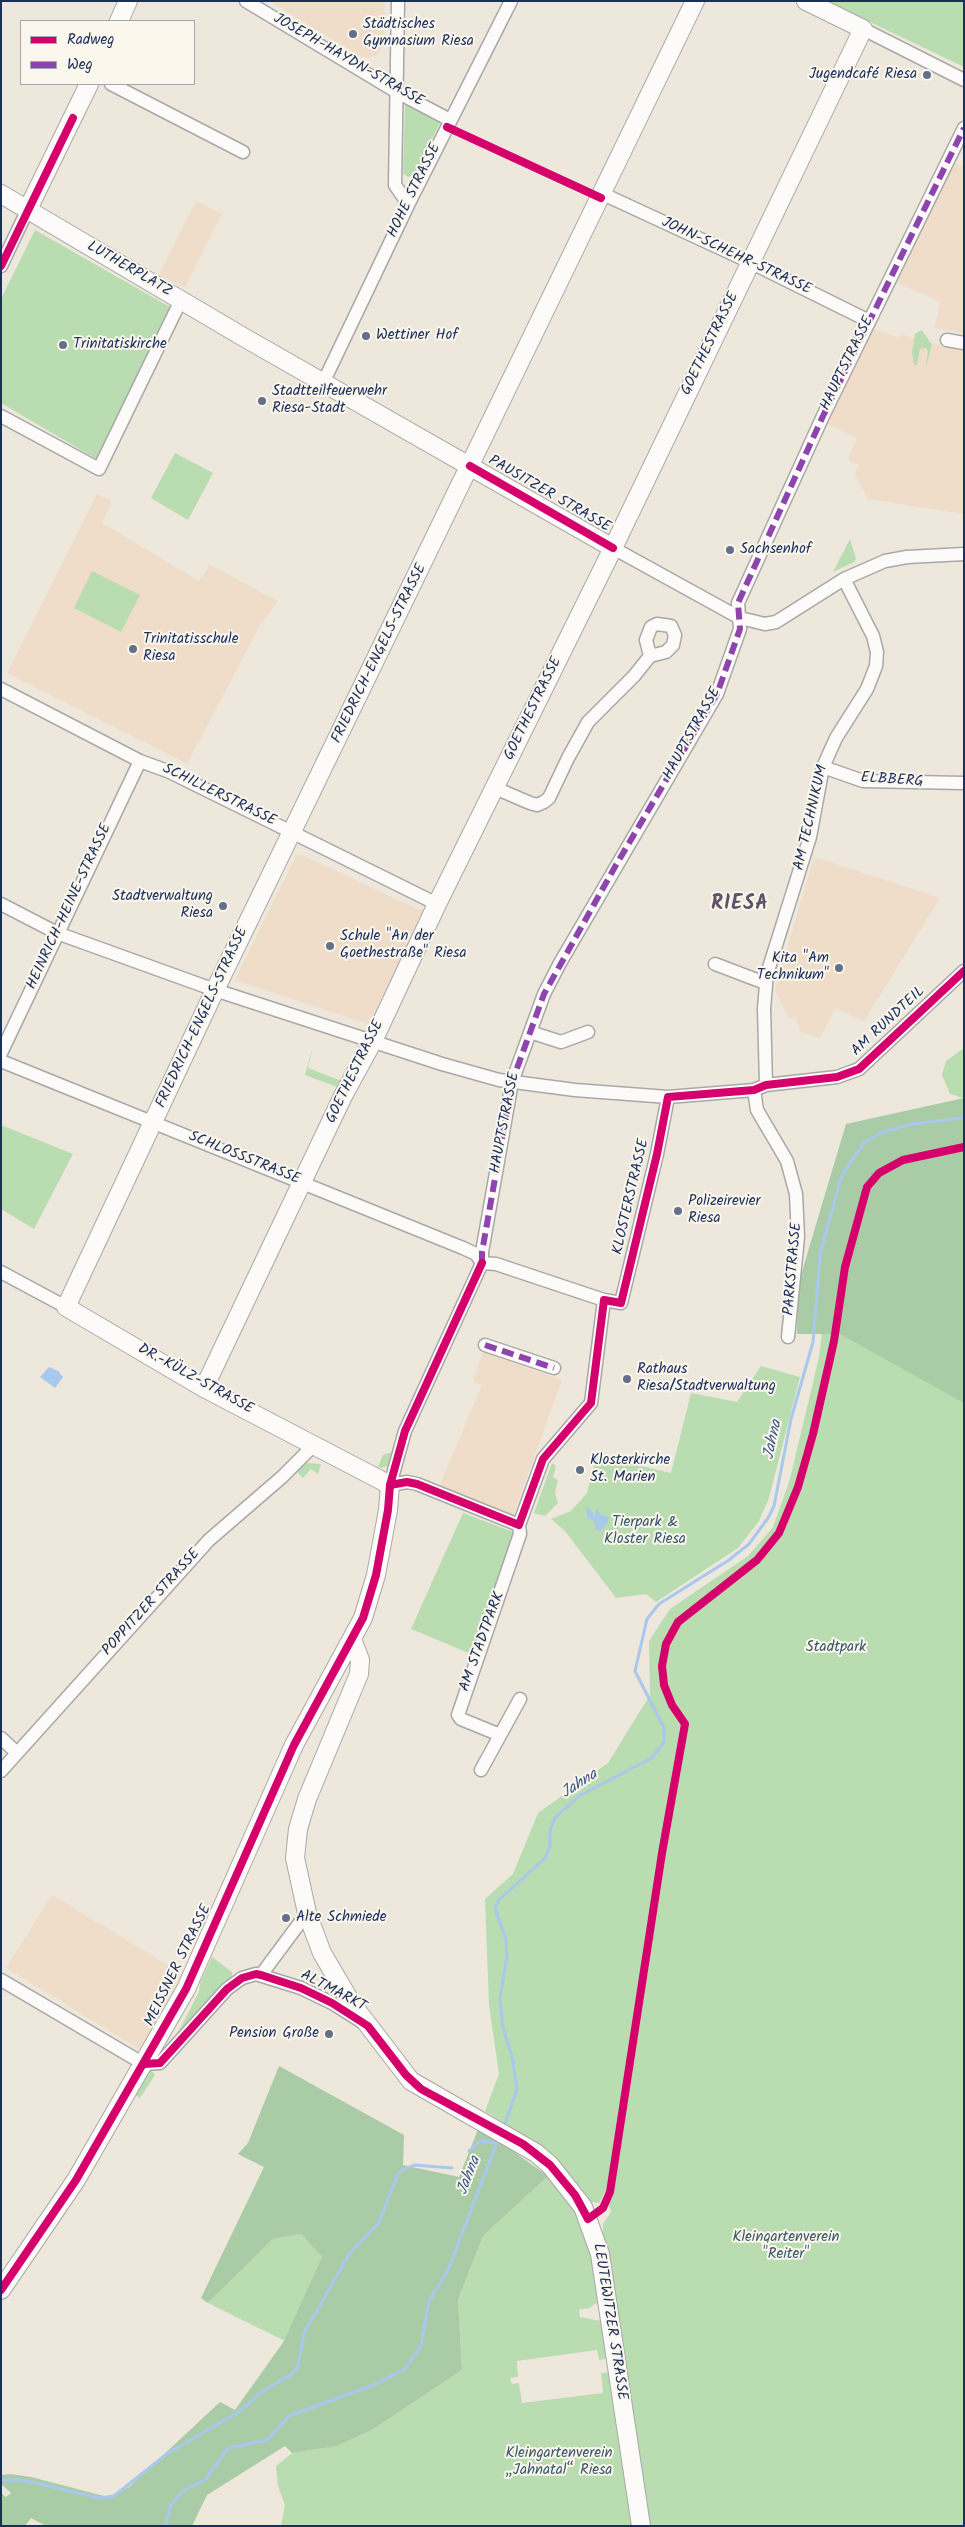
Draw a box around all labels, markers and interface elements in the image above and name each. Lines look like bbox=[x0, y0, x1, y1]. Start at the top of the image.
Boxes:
street label: JOSEPH-HAYDN-STRASSE bbox=[269, 10, 427, 112]
place label: Städtisches Gymnasium Riesa bbox=[363, 16, 474, 51]
legend bbox=[20, 20, 195, 85]
text: Radweg bbox=[67, 28, 114, 52]
marker: Städtisches Gymnasium Riesa bbox=[347, 28, 359, 40]
text: Weg bbox=[67, 53, 93, 77]
place label: Jugendcafé Riesa bbox=[809, 66, 917, 84]
marker: Jugendcafé Riesa bbox=[921, 69, 933, 81]
street label: HOHE STRASSE bbox=[384, 141, 446, 241]
street label: JOHN-SCHEHR-STRASSE bbox=[658, 214, 814, 300]
street label: LUTHERPLATZ bbox=[83, 238, 175, 302]
street label: GOETHESTRASSE bbox=[678, 289, 744, 399]
street label: HAUPTSTRASSE bbox=[817, 314, 879, 414]
place label: Wettiner Hof bbox=[376, 327, 458, 345]
marker: Wettiner Hof bbox=[360, 330, 372, 342]
place label: Trinitatiskirche bbox=[73, 336, 167, 354]
marker: Trinitatiskirche bbox=[57, 339, 69, 351]
place label: Stadtteilfeuerwehr Riesa-Stadt bbox=[272, 383, 387, 418]
marker: Stadtteilfeuerwehr Riesa-Stadt bbox=[256, 395, 268, 407]
street label: PAUSITZER STRASSE bbox=[485, 453, 613, 537]
place label: Sachsenhof bbox=[740, 541, 811, 559]
marker: Sachsenhof bbox=[724, 544, 736, 556]
street label: FRIEDRICH-ENGELS-STRASSE bbox=[329, 561, 431, 747]
place label: Trinitatisschule Riesa bbox=[143, 631, 238, 666]
marker: Trinitatisschule Riesa bbox=[127, 643, 139, 655]
street label: GOETHESTRASSE bbox=[501, 654, 567, 764]
street label: HAUPTSTRASSE bbox=[660, 685, 726, 783]
street label: SCHILLERSTRASSE bbox=[159, 761, 279, 831]
street label: AM TECHNIKUM bbox=[791, 764, 833, 872]
street label: ELBBERG bbox=[860, 770, 924, 792]
street label: HEINRICH-HEINE-STRASSE bbox=[24, 821, 116, 993]
place label: Stadtverwaltung Riesa bbox=[112, 888, 213, 923]
district label: RIESA bbox=[710, 894, 770, 918]
marker: Stadtverwaltung Riesa bbox=[217, 900, 229, 912]
street label: FRIEDRICH-ENGELS-STRASSE bbox=[153, 925, 253, 1111]
place label: Schule "An der Goethestraße" Riesa bbox=[340, 928, 467, 963]
marker: Schule "An der Goethestraße" Riesa bbox=[324, 940, 336, 952]
place label: Kita "Am Technikum" bbox=[757, 950, 829, 985]
marker: Kita "Am Technikum" bbox=[833, 962, 845, 974]
street label: AM RUNDTEIL bbox=[848, 983, 930, 1061]
street label: GOETHESTRASSE bbox=[323, 1017, 389, 1127]
street label: HAUPTSTRASSE bbox=[487, 1071, 525, 1175]
street label: SCHLOSSSTRASSE bbox=[186, 1128, 302, 1190]
street label: KLOSTERSTRASSE bbox=[610, 1137, 654, 1257]
place label: Polizeirevier Riesa bbox=[688, 1193, 760, 1228]
marker: Polizeirevier Riesa bbox=[672, 1205, 684, 1217]
street label: PARKSTRASSE bbox=[781, 1222, 807, 1316]
street label: DR.-KÜLZ-STRASSE bbox=[134, 1341, 256, 1419]
place label: Rathaus Riesa/Stadtverwaltung bbox=[637, 1361, 776, 1396]
marker: Rathaus Riesa/Stadtverwaltung bbox=[621, 1373, 633, 1385]
water label: Jahna bbox=[760, 1419, 788, 1461]
place label: Klosterkirche St. Marien bbox=[590, 1452, 670, 1487]
marker: Klosterkirche St. Marien bbox=[574, 1464, 586, 1476]
park label: Tierpark & Kloster Riesa bbox=[604, 1514, 686, 1549]
street label: POPPITZER STRASSE bbox=[99, 1546, 205, 1660]
street label: AM STADTPARK bbox=[457, 1590, 509, 1694]
park label: Stadtpark bbox=[806, 1639, 866, 1657]
water label: Jahna bbox=[558, 1766, 602, 1804]
street label: MEISSNER STRASSE bbox=[142, 1902, 216, 2030]
place label: Alte Schmiede bbox=[296, 1909, 387, 1927]
marker: Alte Schmiede bbox=[280, 1912, 292, 1924]
street label: ALTMARKT bbox=[297, 1967, 369, 2017]
place label: Pension Große bbox=[229, 2025, 319, 2043]
marker: Pension Große bbox=[323, 2028, 335, 2040]
water label: Jahna bbox=[454, 2154, 486, 2198]
park label: Kleingartenverein "Reiter" bbox=[733, 2229, 839, 2264]
street label: LEUTEWITZER STRASSE bbox=[588, 2242, 630, 2402]
park label: Kleingartenverein „Jahnatal“ Riesa bbox=[506, 2445, 612, 2480]

